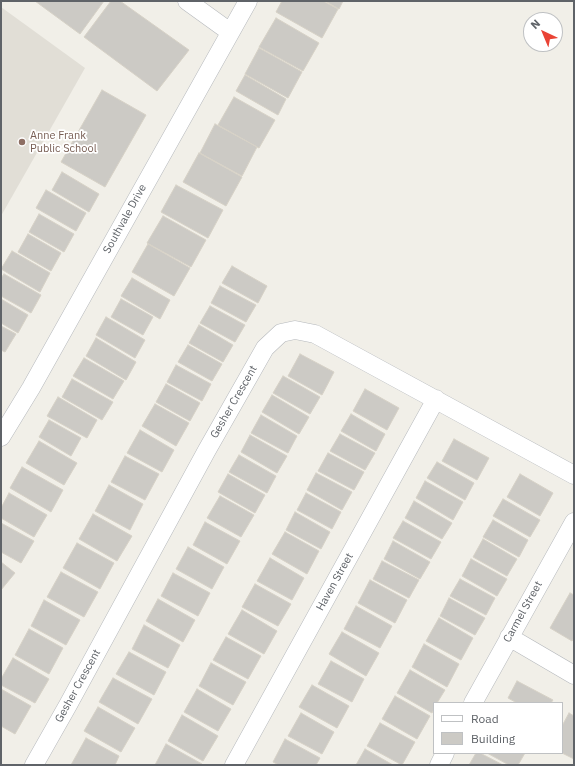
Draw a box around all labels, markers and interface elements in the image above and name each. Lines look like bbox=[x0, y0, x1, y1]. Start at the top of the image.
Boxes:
north arrow bbox=[523, 12, 563, 52]
text: N bbox=[528, 16, 543, 32]
place label: Anne Frank Public School bbox=[30, 129, 97, 155]
marker: Anne Frank Public School bbox=[17, 137, 27, 147]
street label: Southvale Drive bbox=[101, 182, 149, 256]
street label: Gesher Crescent bbox=[208, 363, 260, 441]
street label: Haven Street bbox=[314, 551, 356, 613]
street label: Carmel Street bbox=[501, 579, 545, 645]
street label: Gesher Crescent bbox=[52, 647, 104, 725]
legend bbox=[433, 702, 563, 754]
text: Road bbox=[471, 711, 499, 726]
text: Building bbox=[471, 731, 515, 746]

